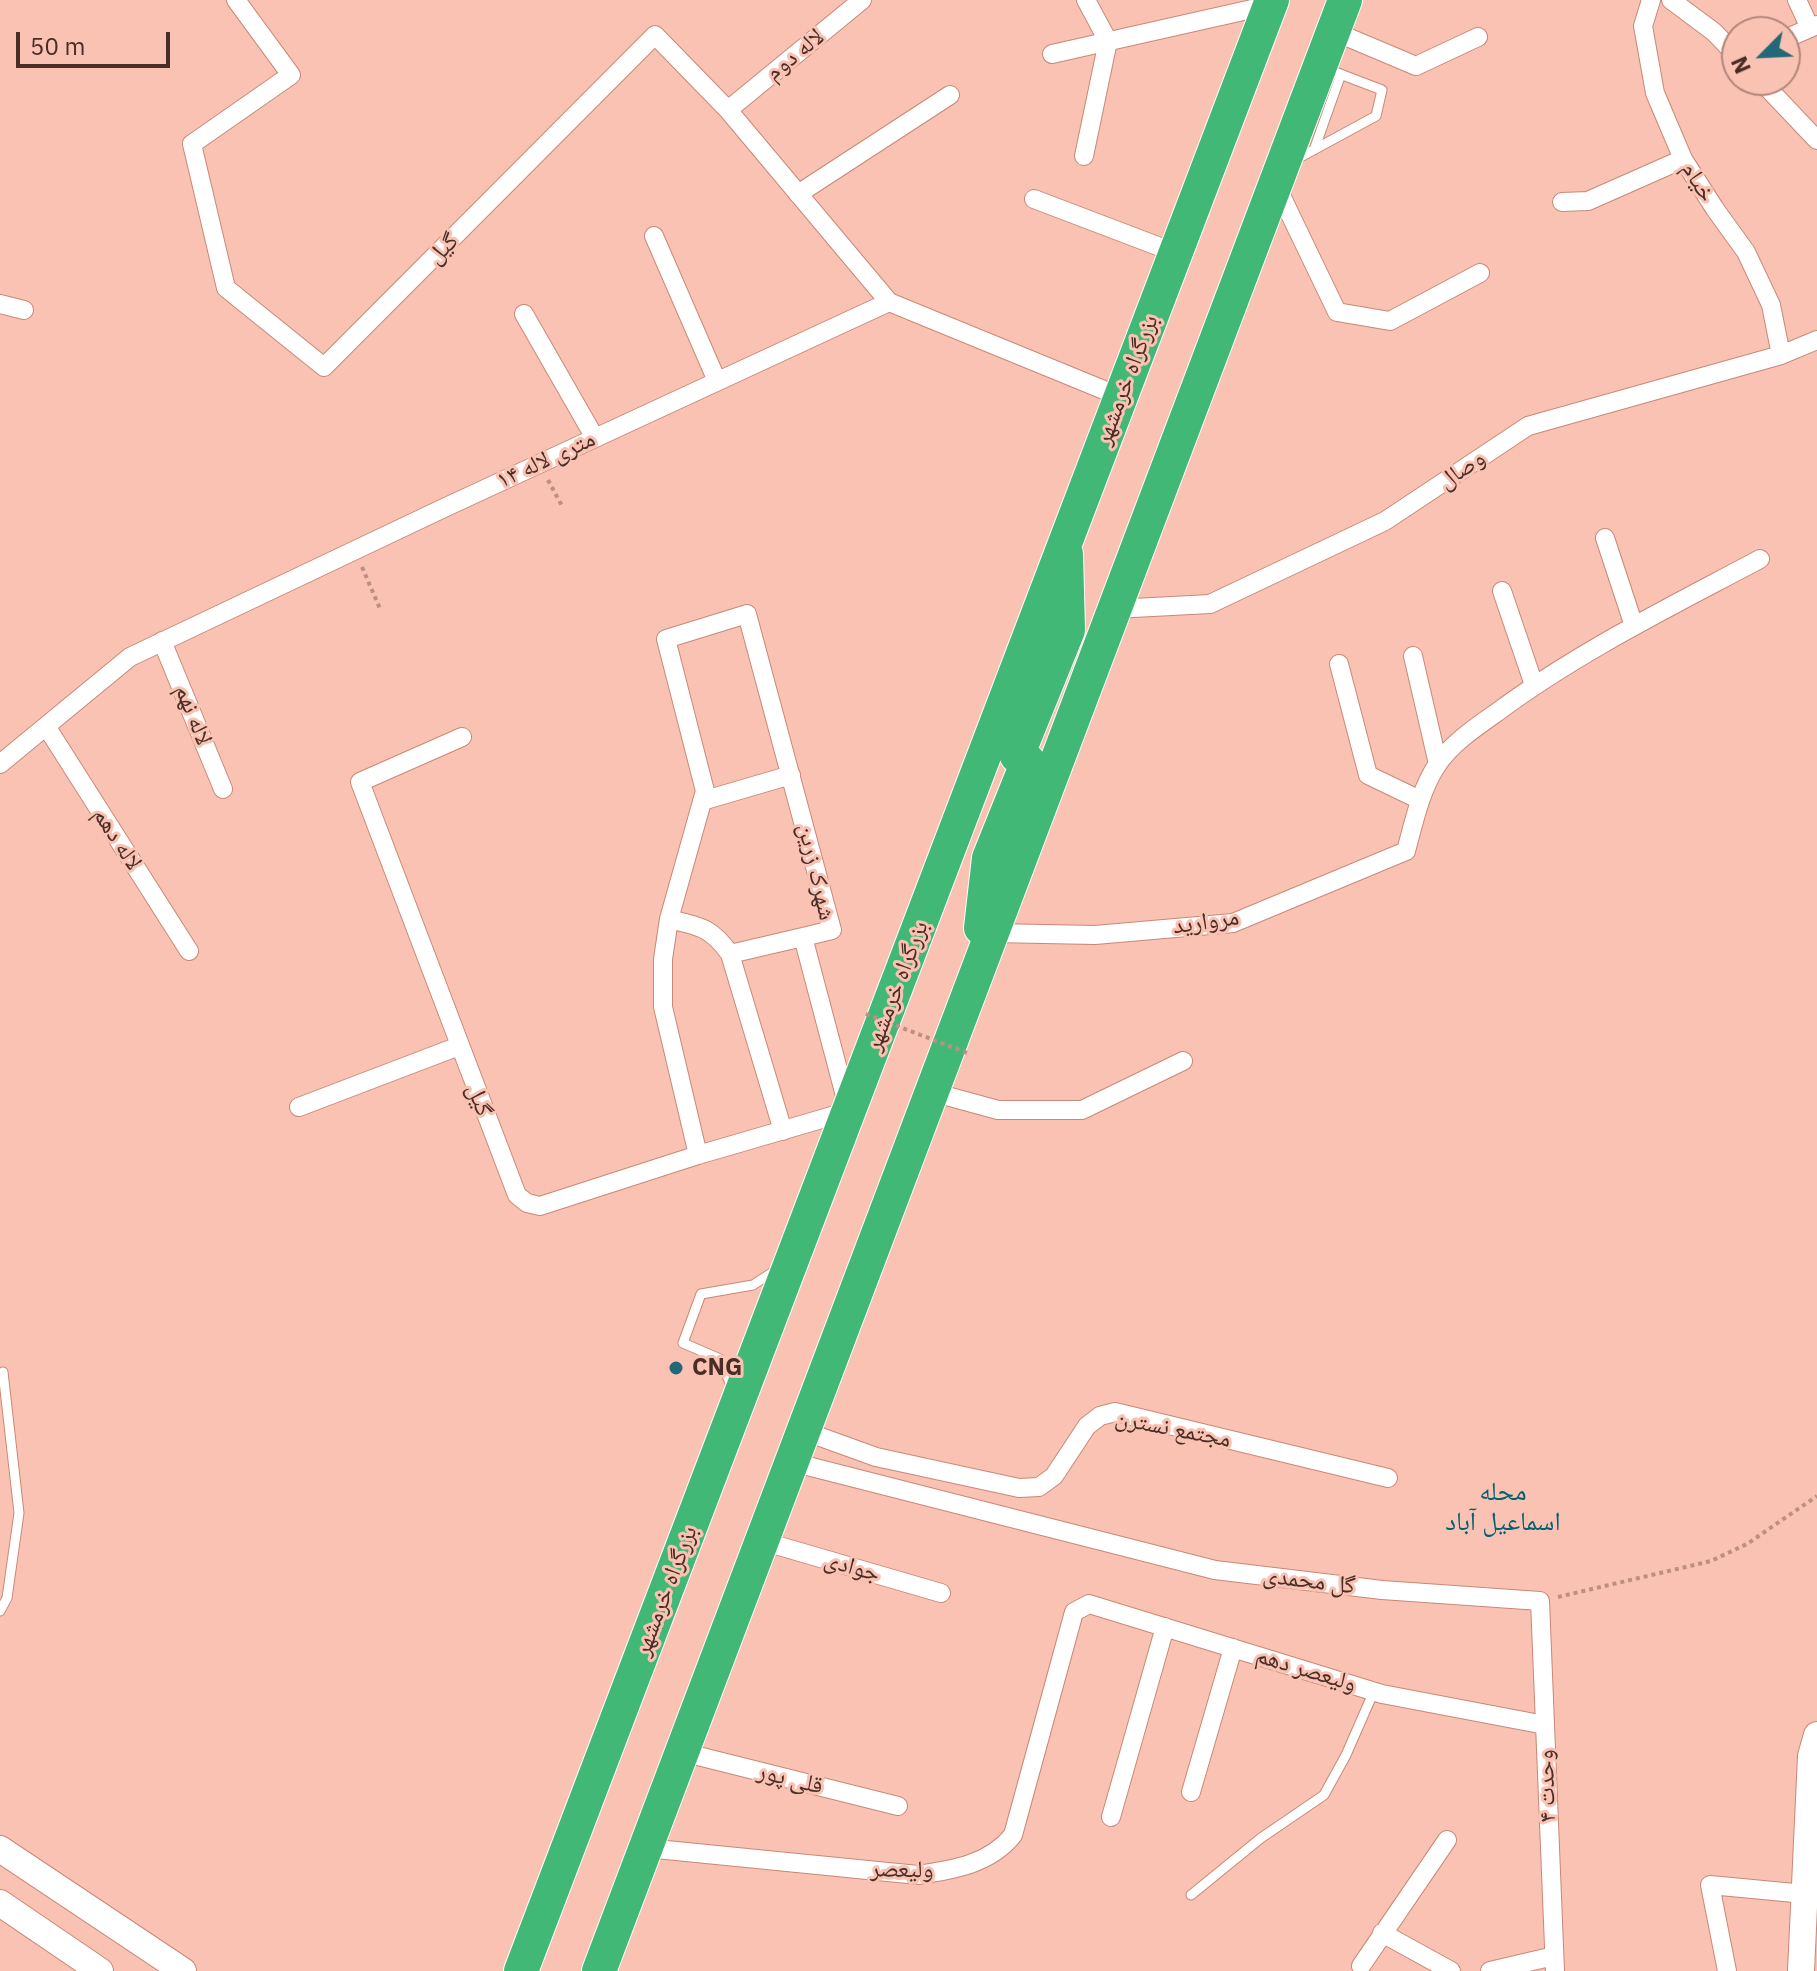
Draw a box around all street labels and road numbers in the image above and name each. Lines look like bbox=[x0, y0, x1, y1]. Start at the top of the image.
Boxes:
street label: لاله دوم bbox=[760, 23, 830, 87]
street label: خیام bbox=[1675, 157, 1721, 207]
street label: گیل bbox=[421, 227, 465, 271]
street label: بزرگراه خرمشهر bbox=[1089, 311, 1165, 449]
street label: ۱۴ متری لاله bbox=[492, 425, 600, 495]
street label: وصال bbox=[1433, 444, 1491, 496]
street label: لاله نهم bbox=[168, 681, 218, 749]
street label: لاله دهم bbox=[86, 802, 148, 876]
street label: شهرک زرین bbox=[791, 821, 841, 923]
street label: مروارید bbox=[1171, 903, 1241, 941]
street label: بزرگراه خرمشهر bbox=[859, 917, 935, 1055]
street label: گیل bbox=[460, 1080, 498, 1120]
street label: مجتمع نسترن bbox=[1113, 1404, 1233, 1454]
street label: بزرگراه خرمشهر bbox=[628, 1522, 704, 1660]
street label: جوادی bbox=[821, 1545, 883, 1589]
street label: گل محمدی bbox=[1261, 1561, 1357, 1601]
street label: ولیعصر دهم bbox=[1252, 1641, 1360, 1699]
street label: وحدت ۴ bbox=[1531, 1749, 1563, 1823]
street label: قلی پور bbox=[754, 1757, 826, 1801]
street label: ولیعصر bbox=[870, 1855, 934, 1885]

